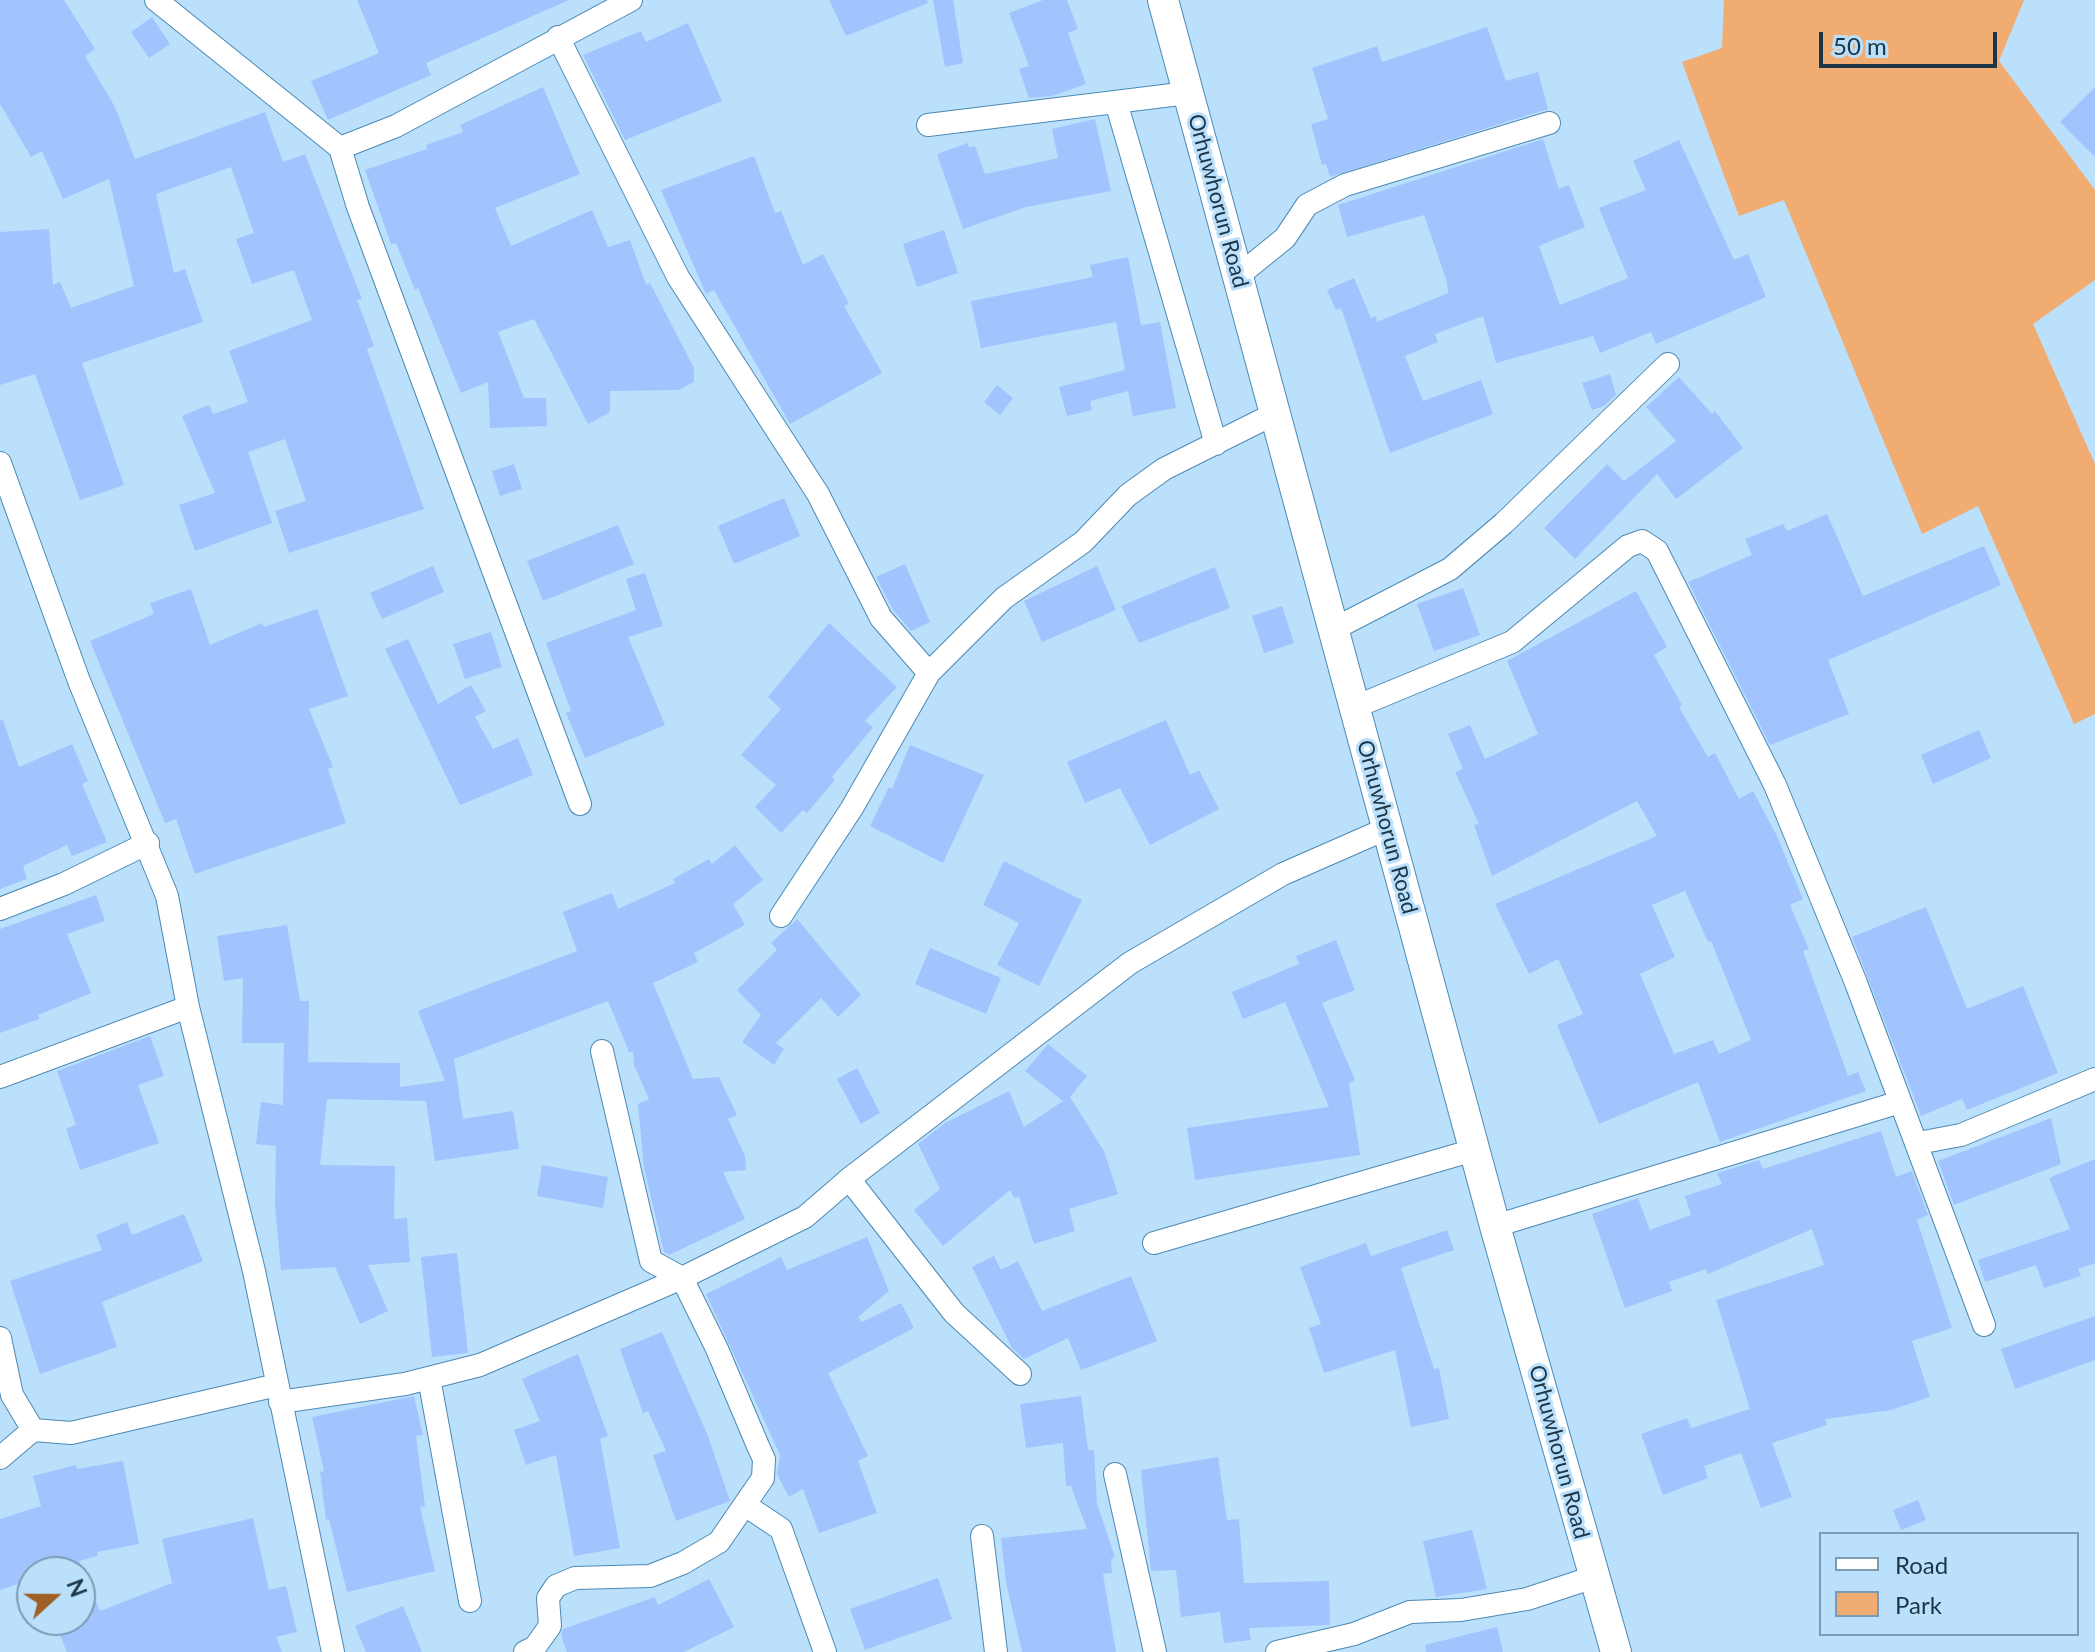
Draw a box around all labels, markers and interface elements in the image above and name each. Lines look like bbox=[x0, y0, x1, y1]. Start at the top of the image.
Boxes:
scale bar bbox=[1823, 16, 2001, 66]
text: 50 m bbox=[1833, 31, 1887, 60]
street label: Orhuwhorun Road bbox=[1182, 111, 1254, 291]
street label: Orhuwhorun Road bbox=[1351, 737, 1423, 917]
street label: Orhuwhorun Road bbox=[1523, 1362, 1595, 1542]
legend bbox=[1819, 1532, 2079, 1636]
text: Road bbox=[1895, 1550, 1948, 1579]
north arrow bbox=[16, 1556, 96, 1636]
text: N bbox=[61, 1575, 93, 1601]
text: Park bbox=[1895, 1590, 1942, 1619]

